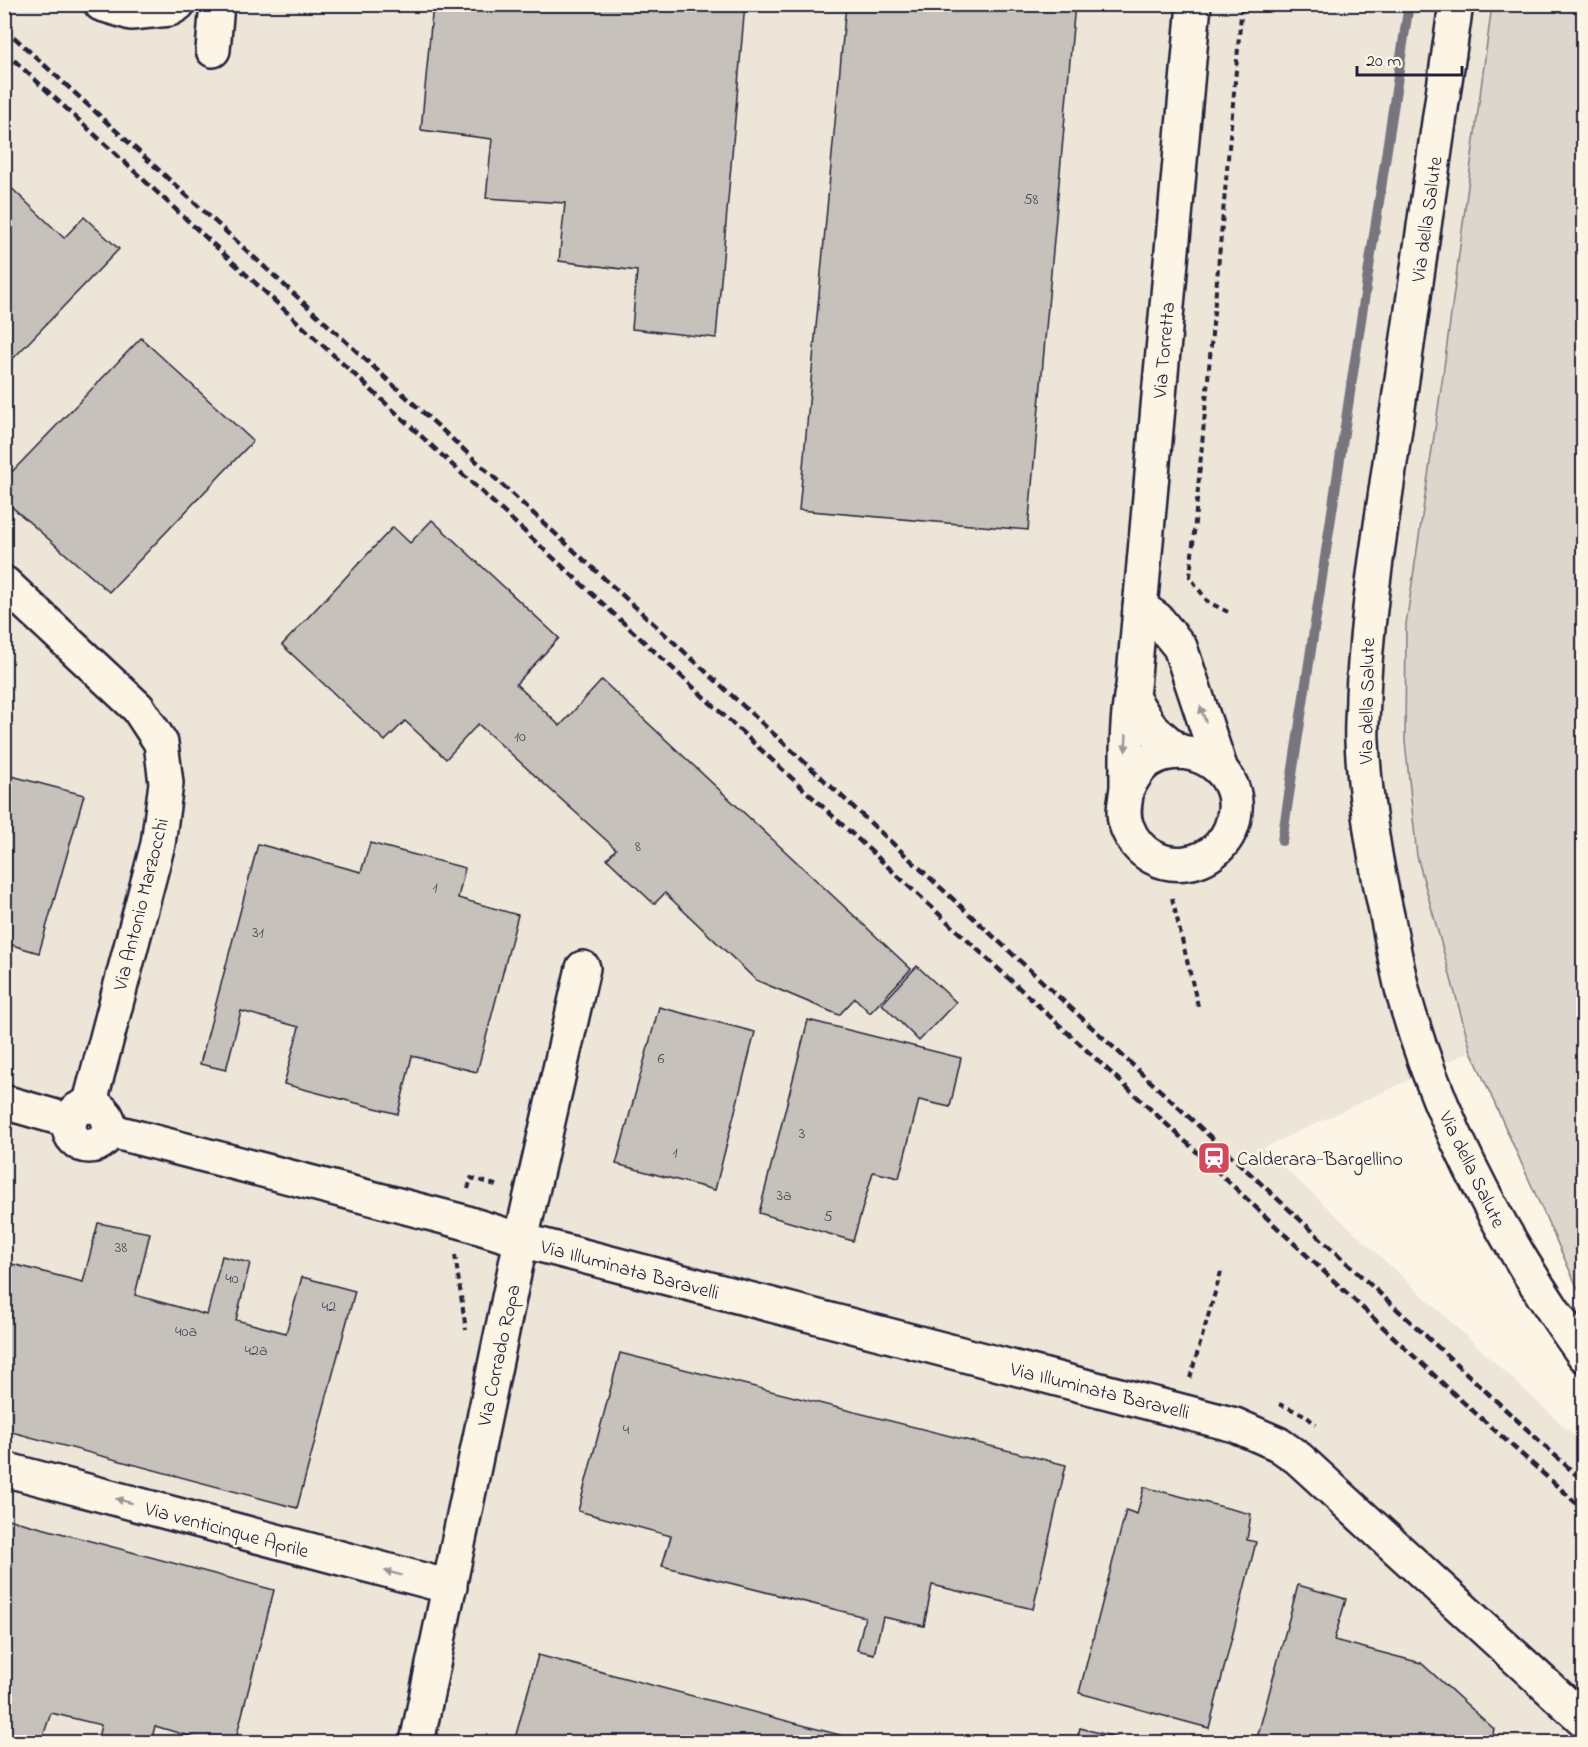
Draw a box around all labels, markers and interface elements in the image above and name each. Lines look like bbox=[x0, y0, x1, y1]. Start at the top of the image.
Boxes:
scale bar bbox=[1357, 39, 1462, 77]
text: 20 m bbox=[1366, 49, 1401, 75]
street label: Via della Salute bbox=[1405, 155, 1452, 285]
house number: 58 bbox=[1023, 188, 1039, 212]
street label: Via Torretta bbox=[1147, 301, 1184, 401]
street label: Via della Salute bbox=[1353, 637, 1384, 766]
one-way arrow bbox=[1197, 705, 1207, 723]
house number: 10 bbox=[514, 725, 526, 749]
one-way arrow bbox=[1122, 733, 1131, 752]
street label: Via Antonio Marzocchi bbox=[107, 815, 178, 995]
house number: 8 bbox=[635, 835, 641, 859]
house number: 1 bbox=[432, 876, 438, 900]
house number: 31 bbox=[252, 921, 264, 945]
house number: 6 bbox=[657, 1047, 665, 1071]
street label: Via della Salute bbox=[1430, 1106, 1512, 1233]
house number: 3 bbox=[799, 1122, 805, 1146]
station icon: Calderara-Bargellino bbox=[1196, 1140, 1232, 1176]
house number: 1 bbox=[672, 1141, 678, 1165]
place label: Calderara-Bargellino bbox=[1237, 1146, 1403, 1176]
house number: 3a bbox=[776, 1184, 792, 1208]
house number: 5 bbox=[823, 1205, 833, 1229]
street label: Via Illuminata Baravelli bbox=[536, 1233, 722, 1309]
house number: 38 bbox=[115, 1236, 127, 1260]
house number: 40 bbox=[225, 1267, 239, 1291]
street label: Via Corrado Ropa bbox=[471, 1282, 530, 1430]
house number: 42 bbox=[322, 1295, 336, 1319]
house number: 40a bbox=[175, 1320, 197, 1344]
house number: 42a bbox=[244, 1339, 268, 1363]
street label: Via Illuminata Baravelli bbox=[1006, 1356, 1192, 1429]
house number: 4 bbox=[623, 1418, 630, 1442]
street label: Via venticinque Aprile bbox=[140, 1495, 312, 1567]
one-way arrow bbox=[115, 1496, 133, 1505]
one-way arrow bbox=[384, 1567, 402, 1577]

